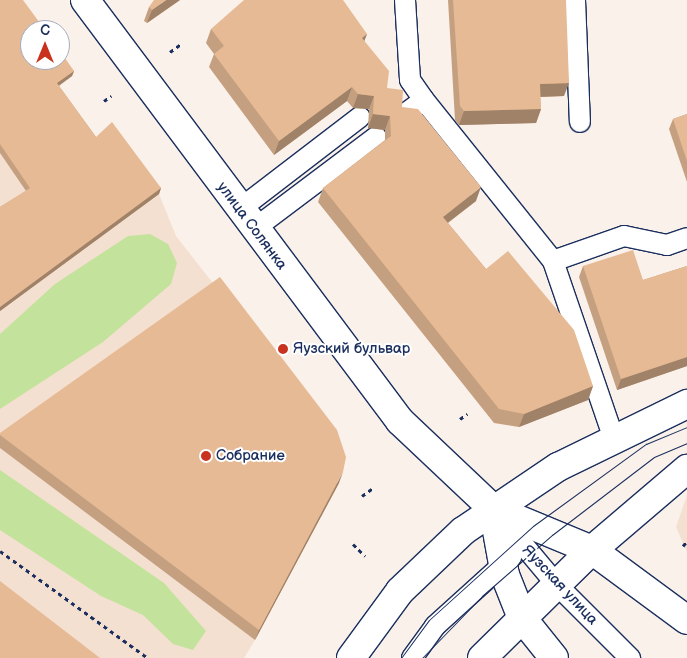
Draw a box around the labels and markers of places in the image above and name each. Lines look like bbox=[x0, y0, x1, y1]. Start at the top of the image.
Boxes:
place label: Яузский бульвар bbox=[293, 340, 410, 358]
marker: Яузский бульвар bbox=[277, 343, 289, 355]
place label: Собрание bbox=[216, 447, 285, 465]
marker: Собрание bbox=[200, 450, 212, 462]

